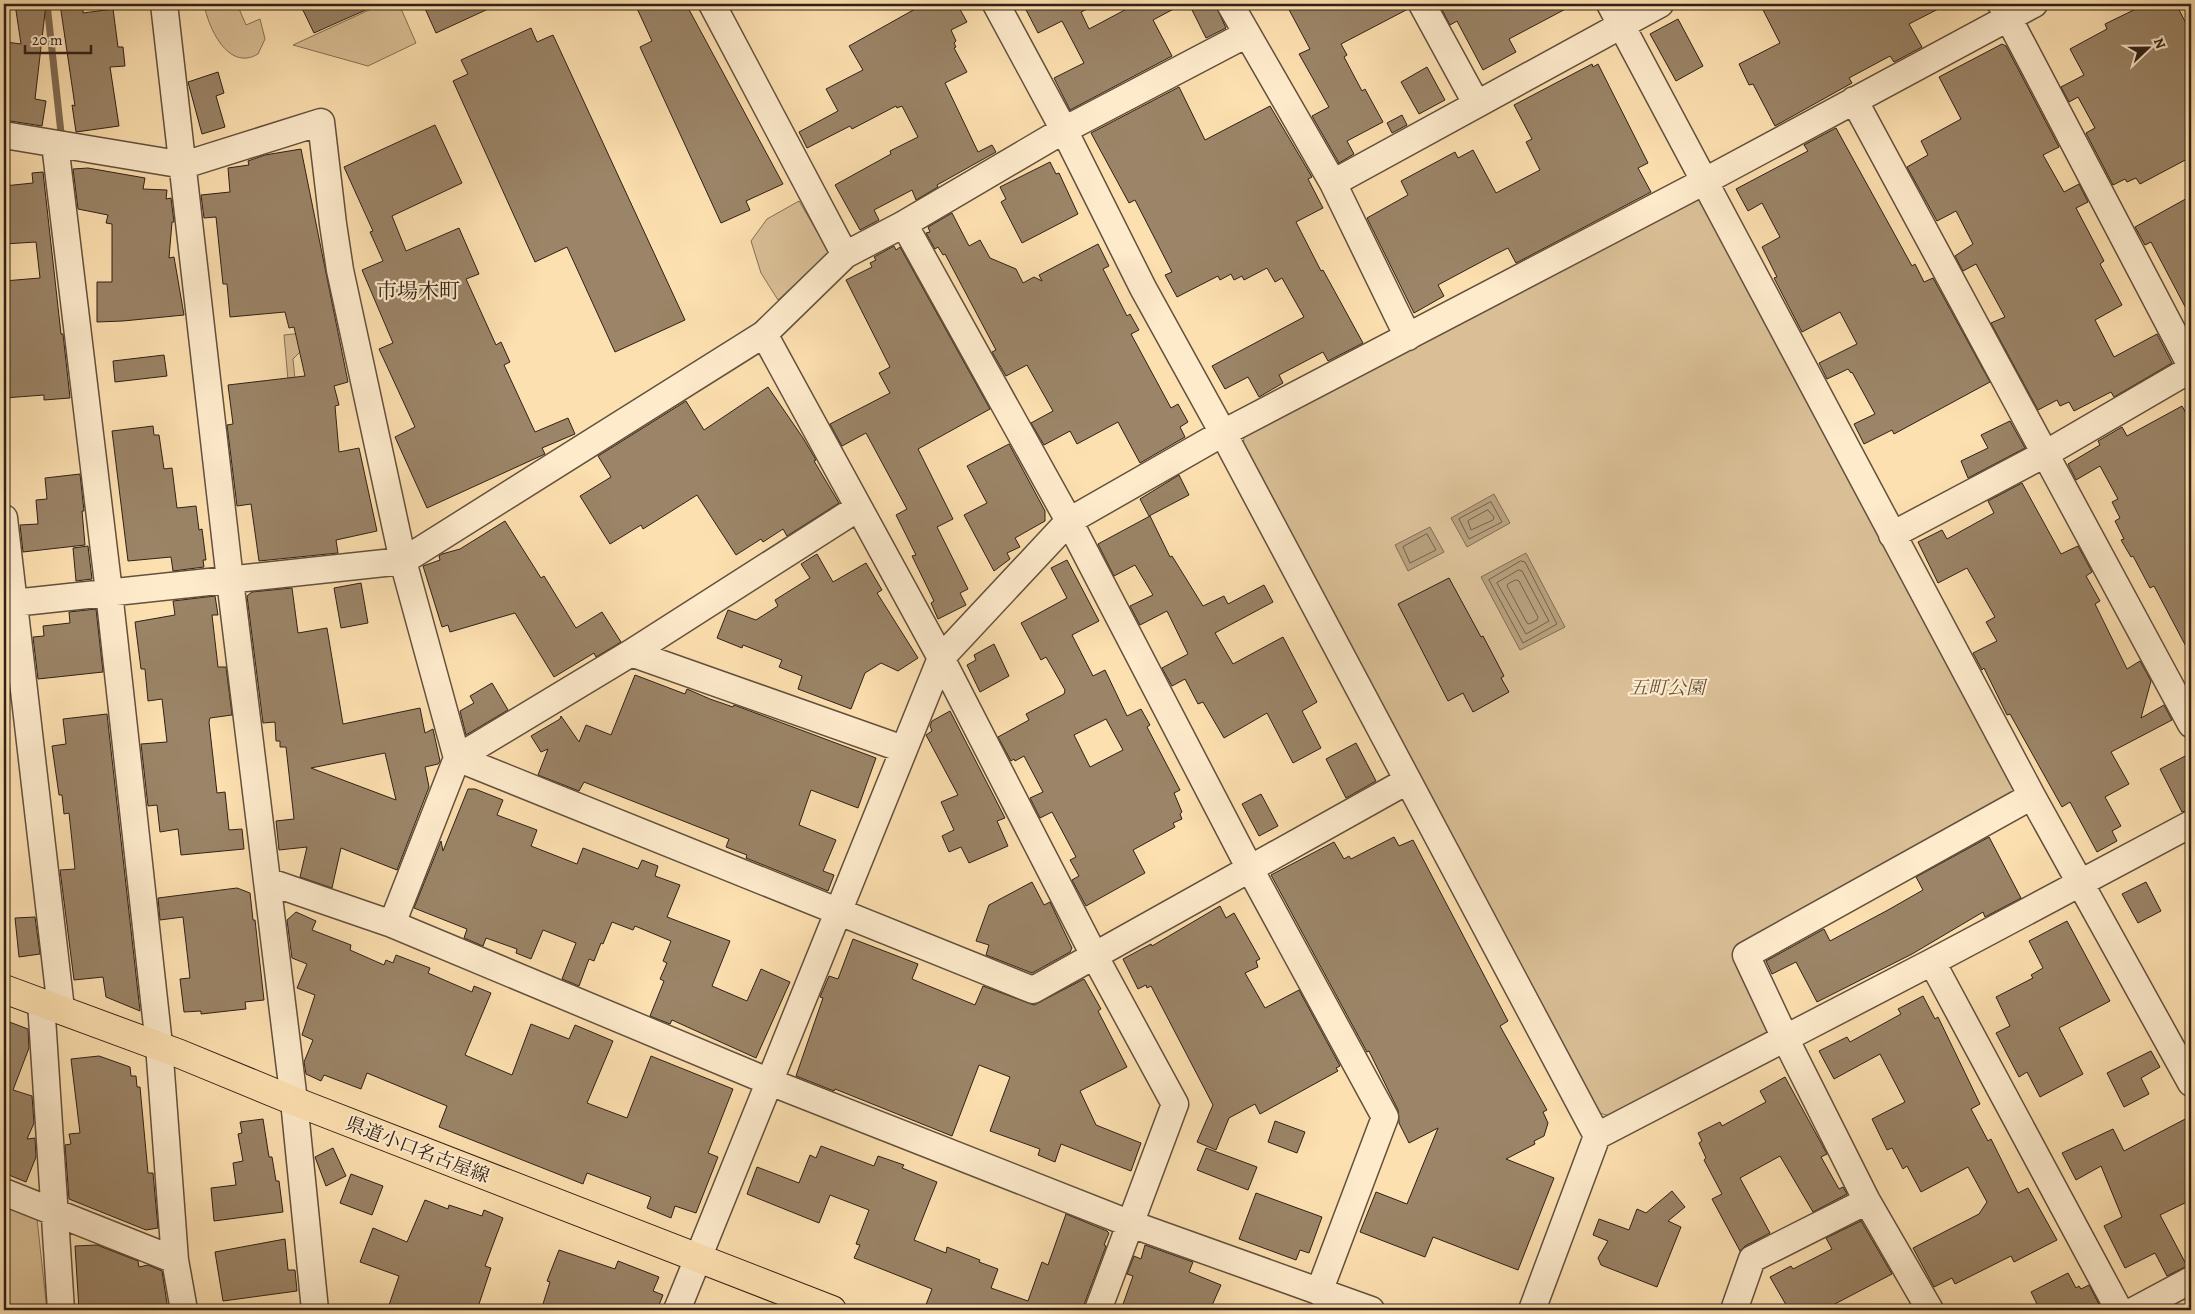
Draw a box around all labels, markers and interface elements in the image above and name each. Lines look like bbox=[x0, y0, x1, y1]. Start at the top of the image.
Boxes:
scale bar bbox=[25, 22, 91, 54]
north arrow bbox=[2122, 22, 2172, 72]
text: 20 m bbox=[32, 30, 63, 50]
text: N bbox=[2149, 35, 2170, 52]
district label: 市場木町 bbox=[376, 277, 460, 305]
park label: 五町公園 bbox=[1629, 675, 1708, 701]
street label: 県道小口名古屋線 bbox=[342, 1111, 493, 1189]

